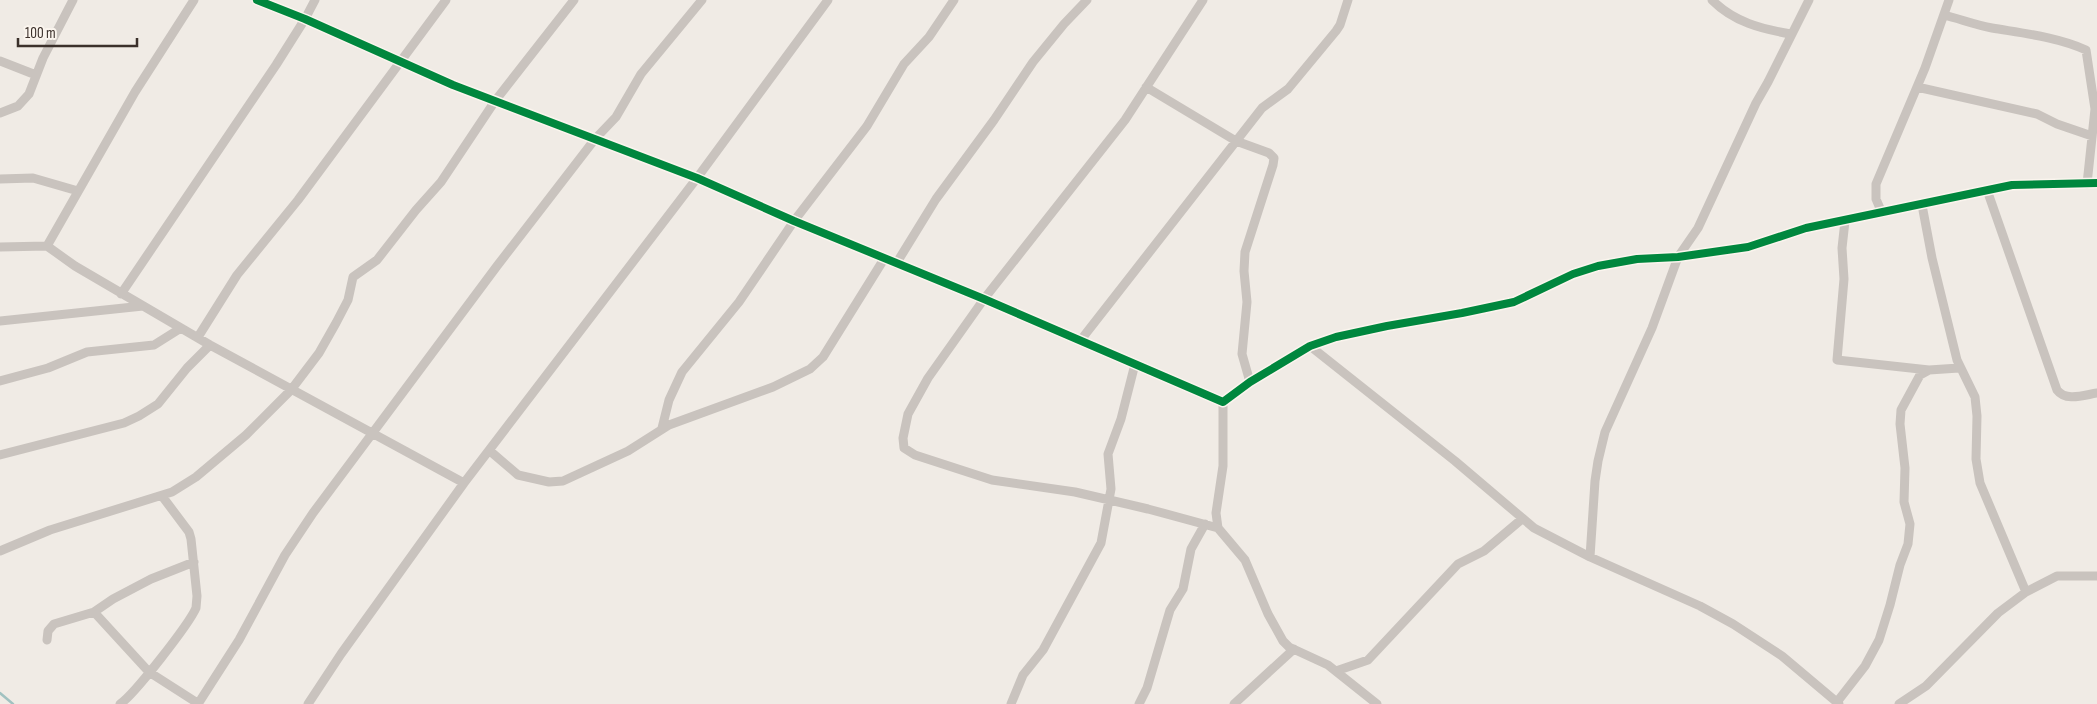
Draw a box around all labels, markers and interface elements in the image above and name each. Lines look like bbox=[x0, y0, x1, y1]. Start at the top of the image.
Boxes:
scale bar bbox=[18, 15, 136, 47]
text: 100 m bbox=[25, 24, 56, 43]

